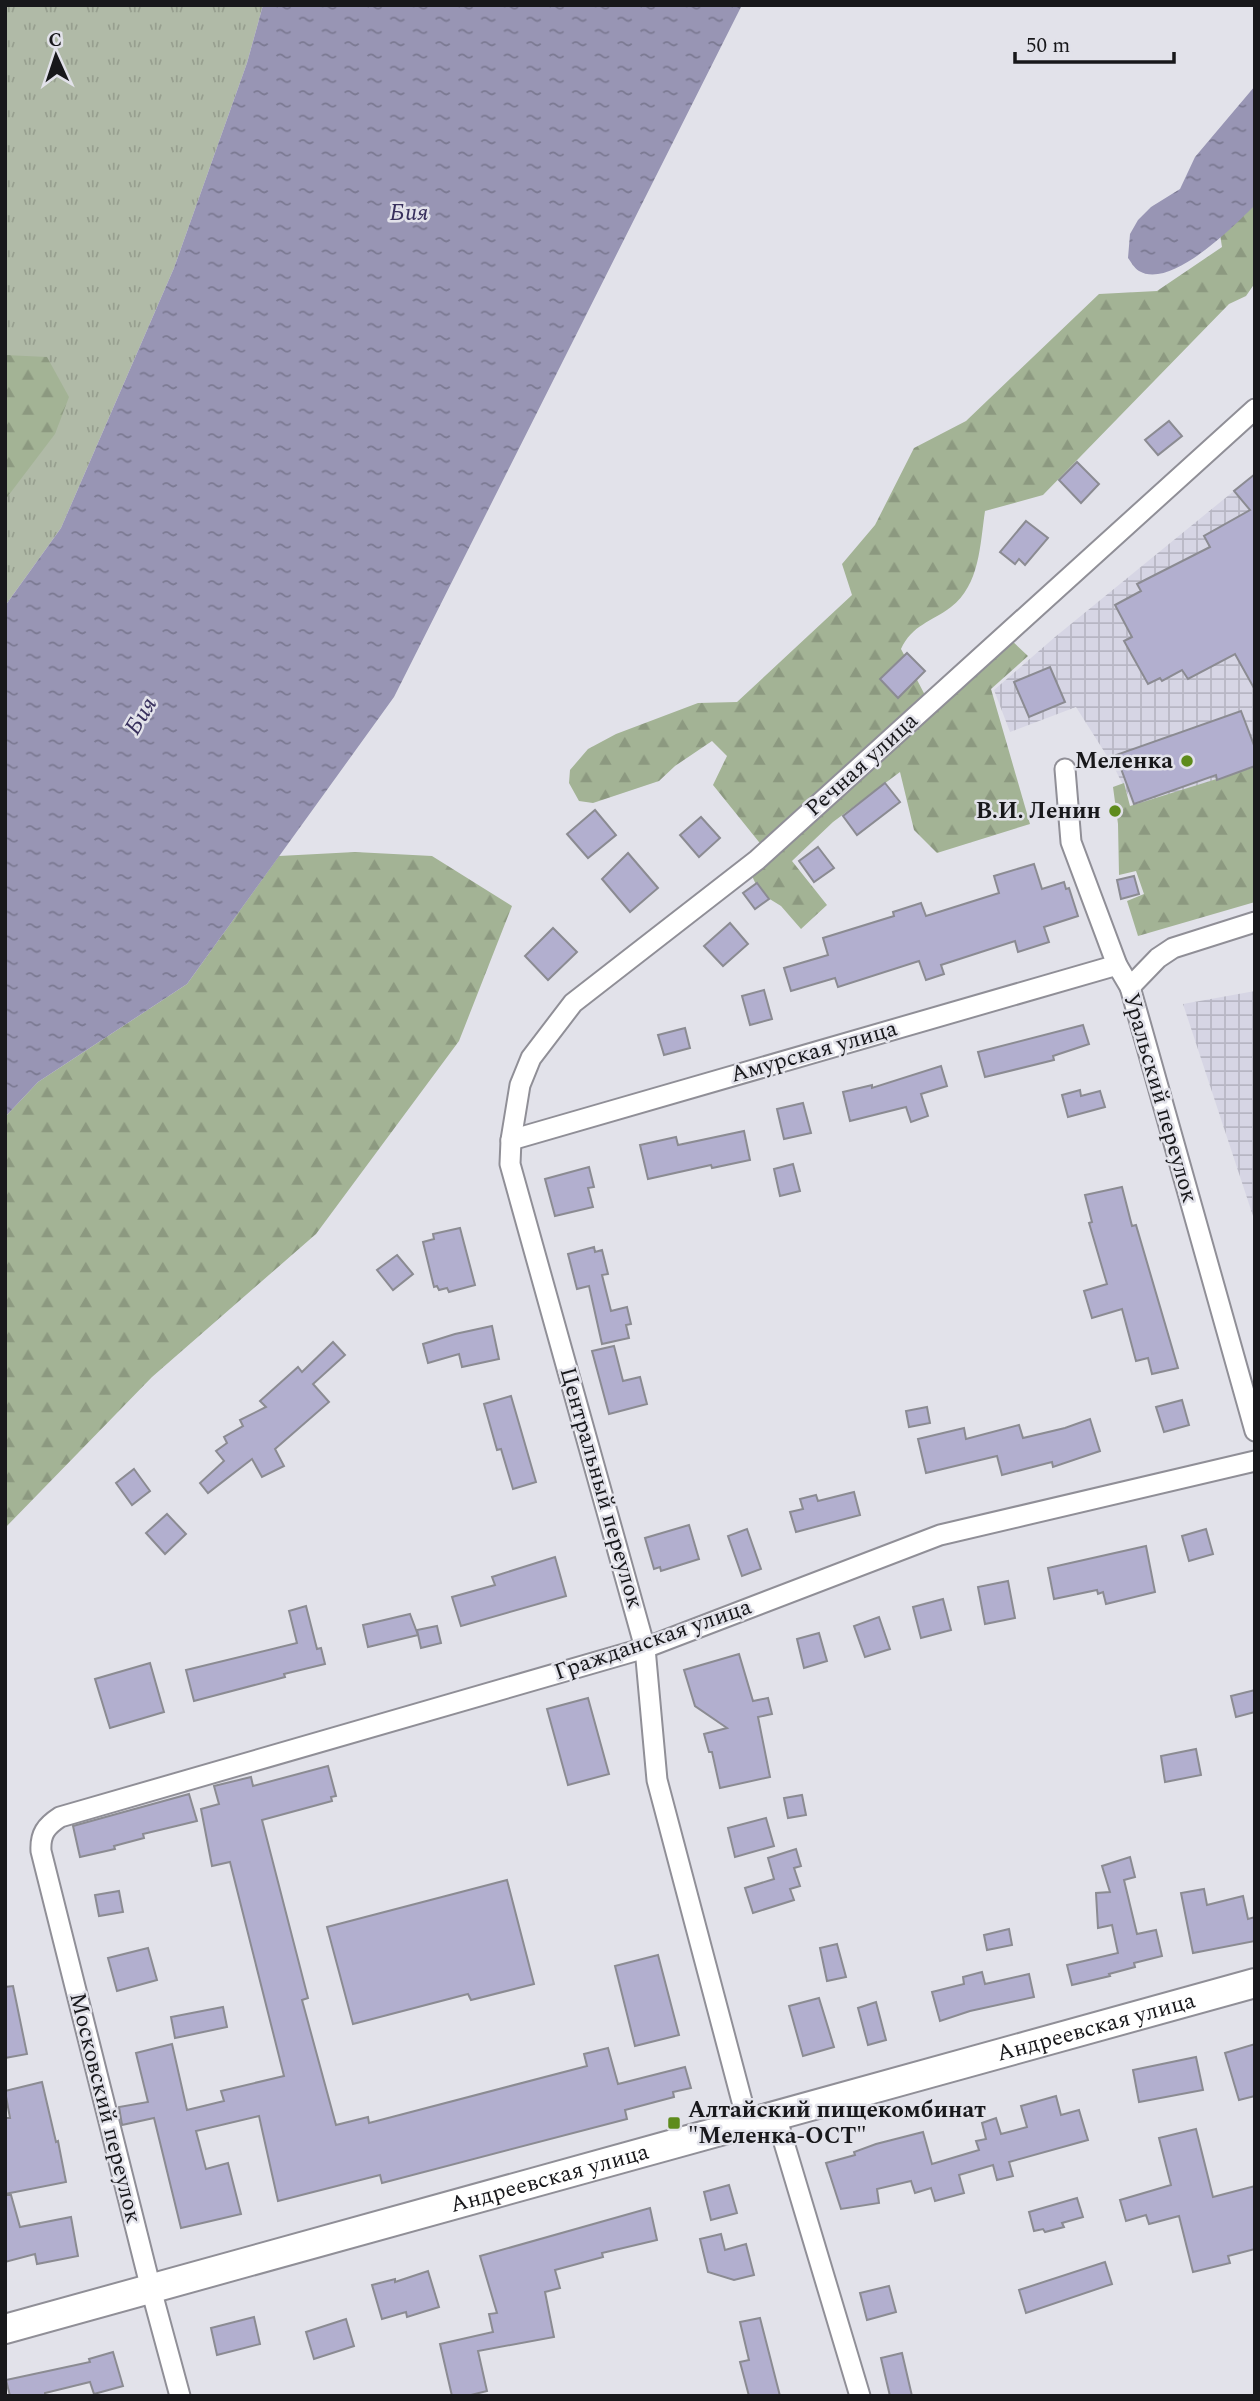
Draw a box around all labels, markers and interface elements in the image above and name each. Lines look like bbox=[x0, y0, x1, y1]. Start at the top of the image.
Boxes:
north arrow bbox=[21, 21, 91, 91]
scale bar bbox=[1015, 21, 1174, 65]
text: С bbox=[48, 26, 63, 55]
text: 50 m bbox=[1026, 30, 1070, 62]
water label: Бия bbox=[389, 195, 429, 231]
water label: Бия bbox=[115, 689, 167, 742]
street label: Речная улица bbox=[798, 704, 926, 826]
place label: Меленка bbox=[1075, 744, 1173, 779]
marker: Меленка bbox=[1179, 753, 1195, 769]
place label: В.И. Ленин bbox=[976, 794, 1101, 829]
marker: В.И. Ленин bbox=[1107, 803, 1123, 819]
street label: Уральский переулок bbox=[1113, 989, 1207, 1207]
street label: Амурская улица bbox=[726, 1011, 902, 1093]
street label: Центральный переулок bbox=[550, 1363, 652, 1613]
street label: Гражданская улица bbox=[549, 1590, 757, 1690]
street label: Андреевская улица bbox=[993, 1983, 1199, 2071]
street label: Московский переулок bbox=[59, 1989, 151, 2227]
place label: Алтайский пищекомбинат "Меленка-ОСТ" bbox=[688, 2093, 986, 2154]
marker: Алтайский пищекомбинат "Меленка-ОСТ" bbox=[666, 2115, 682, 2131]
street label: Андреевская улица bbox=[446, 2134, 653, 2222]

